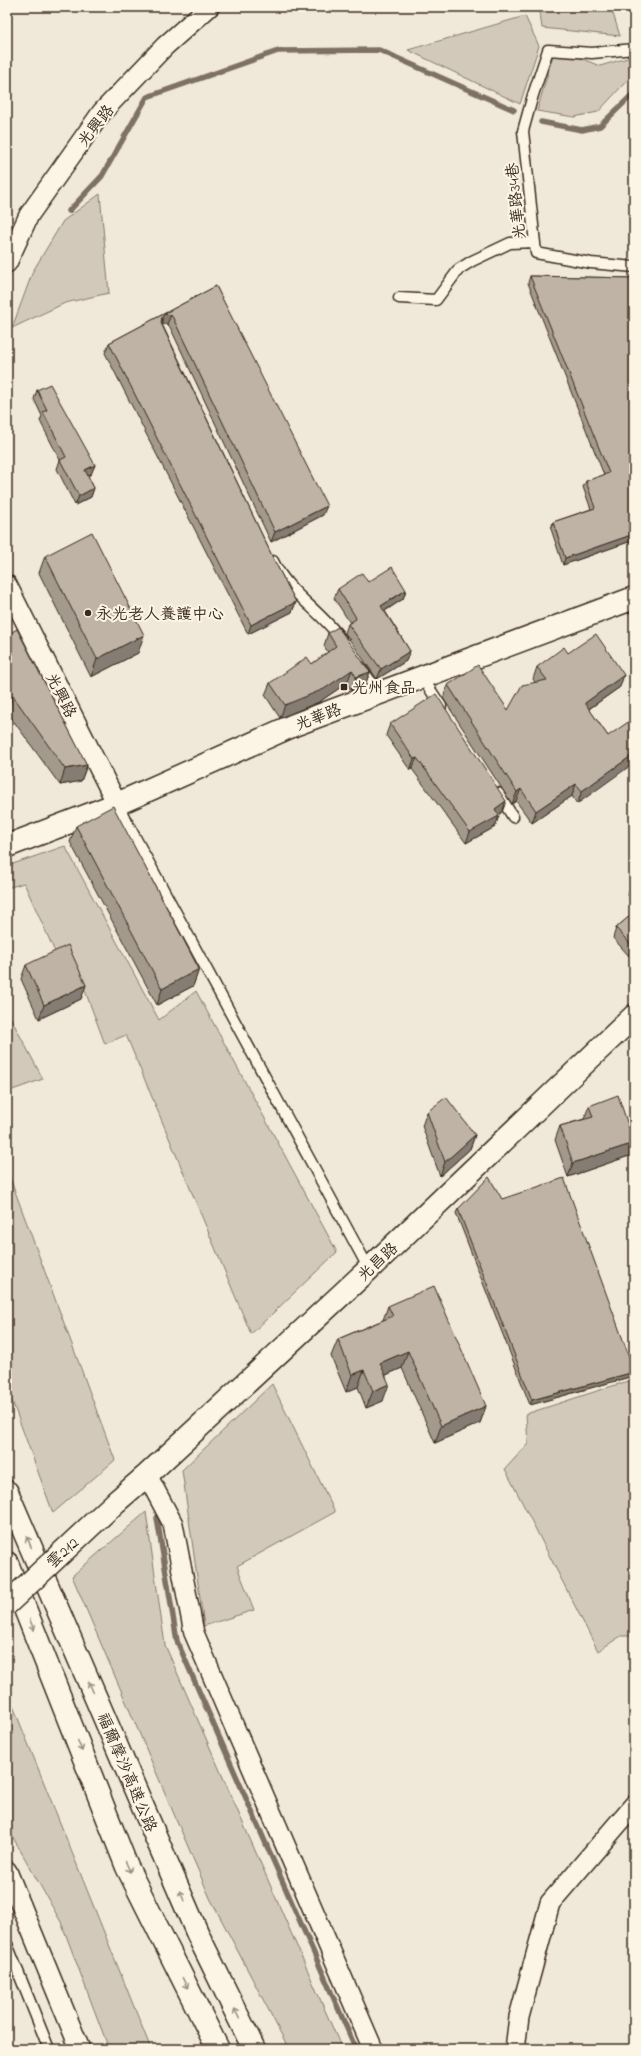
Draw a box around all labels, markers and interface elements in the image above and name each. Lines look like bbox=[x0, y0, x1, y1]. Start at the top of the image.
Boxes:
street label: 光興路 bbox=[72, 100, 121, 153]
street label: 光華路34巷 bbox=[501, 161, 533, 240]
place label: 永光老人養護中心 bbox=[96, 603, 224, 627]
marker: 永光老人養護中心 bbox=[83, 608, 93, 618]
street label: 光興路 bbox=[39, 669, 82, 723]
place label: 光州食品 bbox=[352, 677, 416, 701]
marker: 光州食品 bbox=[339, 682, 349, 692]
street label: 光華路 bbox=[292, 698, 345, 738]
street label: 光昌路 bbox=[353, 1237, 404, 1288]
street label: 雲212 bbox=[42, 1532, 85, 1575]
one-way arrow bbox=[24, 1536, 32, 1548]
one-way arrow bbox=[28, 1619, 36, 1631]
one-way arrow bbox=[87, 1681, 94, 1693]
street label: 福爾摩沙高速公路 bbox=[90, 1709, 162, 1836]
one-way arrow bbox=[76, 1740, 84, 1752]
one-way arrow bbox=[125, 1861, 132, 1873]
one-way arrow bbox=[177, 1891, 185, 1903]
one-way arrow bbox=[182, 1977, 190, 1989]
one-way arrow bbox=[233, 2008, 240, 2020]

